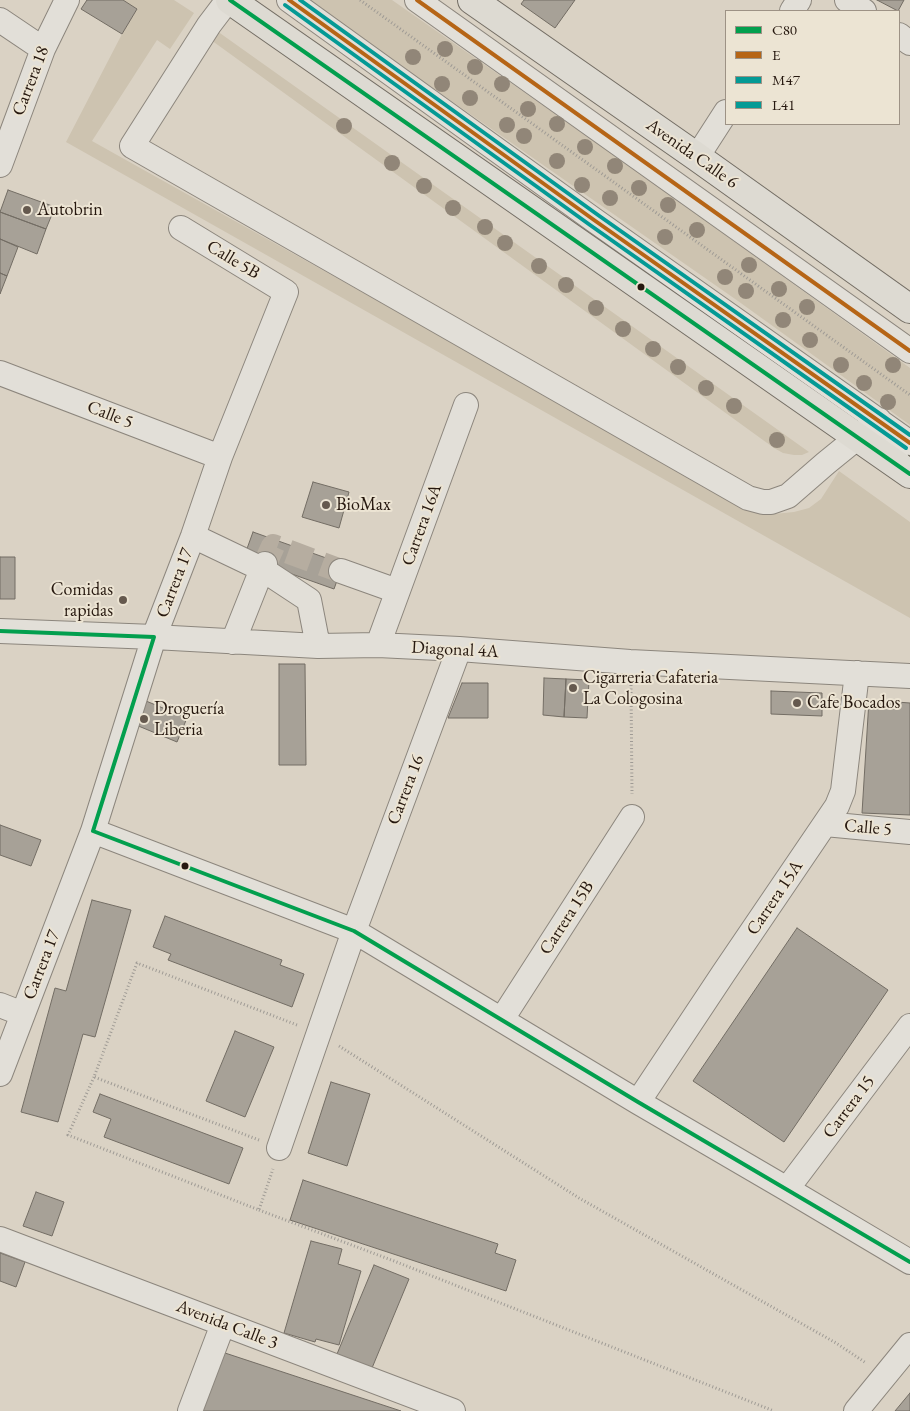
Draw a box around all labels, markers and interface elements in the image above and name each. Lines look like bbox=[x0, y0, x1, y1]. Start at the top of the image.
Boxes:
legend bbox=[725, 10, 900, 125]
text: C80 bbox=[772, 20, 797, 39]
street label: Carrera 18 bbox=[8, 43, 54, 119]
text: E bbox=[772, 45, 780, 64]
text: M47 bbox=[772, 70, 800, 89]
text: L41 bbox=[772, 95, 795, 114]
street label: Avenida Calle 6 bbox=[642, 114, 742, 194]
place label: Autobrin bbox=[37, 199, 103, 221]
marker: Autobrin bbox=[21, 204, 33, 216]
street label: Calle 5B bbox=[202, 236, 264, 284]
unlabelled marker bbox=[636, 282, 646, 292]
street label: Calle 5 bbox=[84, 396, 136, 434]
street label: Carrera 16A bbox=[397, 481, 447, 569]
place label: BioMax bbox=[336, 494, 391, 516]
marker: BioMax bbox=[320, 499, 332, 511]
street label: Carrera 17 bbox=[152, 545, 198, 621]
place label: Comidas rapidas bbox=[51, 579, 113, 622]
marker: Comidas rapidas bbox=[117, 594, 129, 606]
street label: Diagonal 4A bbox=[411, 637, 499, 663]
place label: Cigarreria Cafateria La Cologosina bbox=[583, 667, 718, 710]
marker: Cigarreria Cafateria La Cologosina bbox=[567, 682, 579, 694]
place label: Cafe Bocados bbox=[807, 692, 900, 714]
marker: Cafe Bocados bbox=[791, 697, 803, 709]
place label: Droguería Liberia bbox=[154, 698, 224, 741]
marker: Droguería Liberia bbox=[138, 713, 150, 725]
street label: Carrera 16 bbox=[383, 752, 429, 828]
street label: Calle 5 bbox=[843, 815, 893, 841]
street label: Carrera 15A bbox=[742, 857, 808, 939]
unlabelled marker bbox=[180, 861, 190, 871]
street label: Carrera 15B bbox=[535, 877, 599, 959]
street label: Carrera 17 bbox=[19, 927, 65, 1003]
street label: Carrera 15 bbox=[818, 1071, 880, 1143]
street label: Avenida Calle 3 bbox=[173, 1296, 281, 1354]

